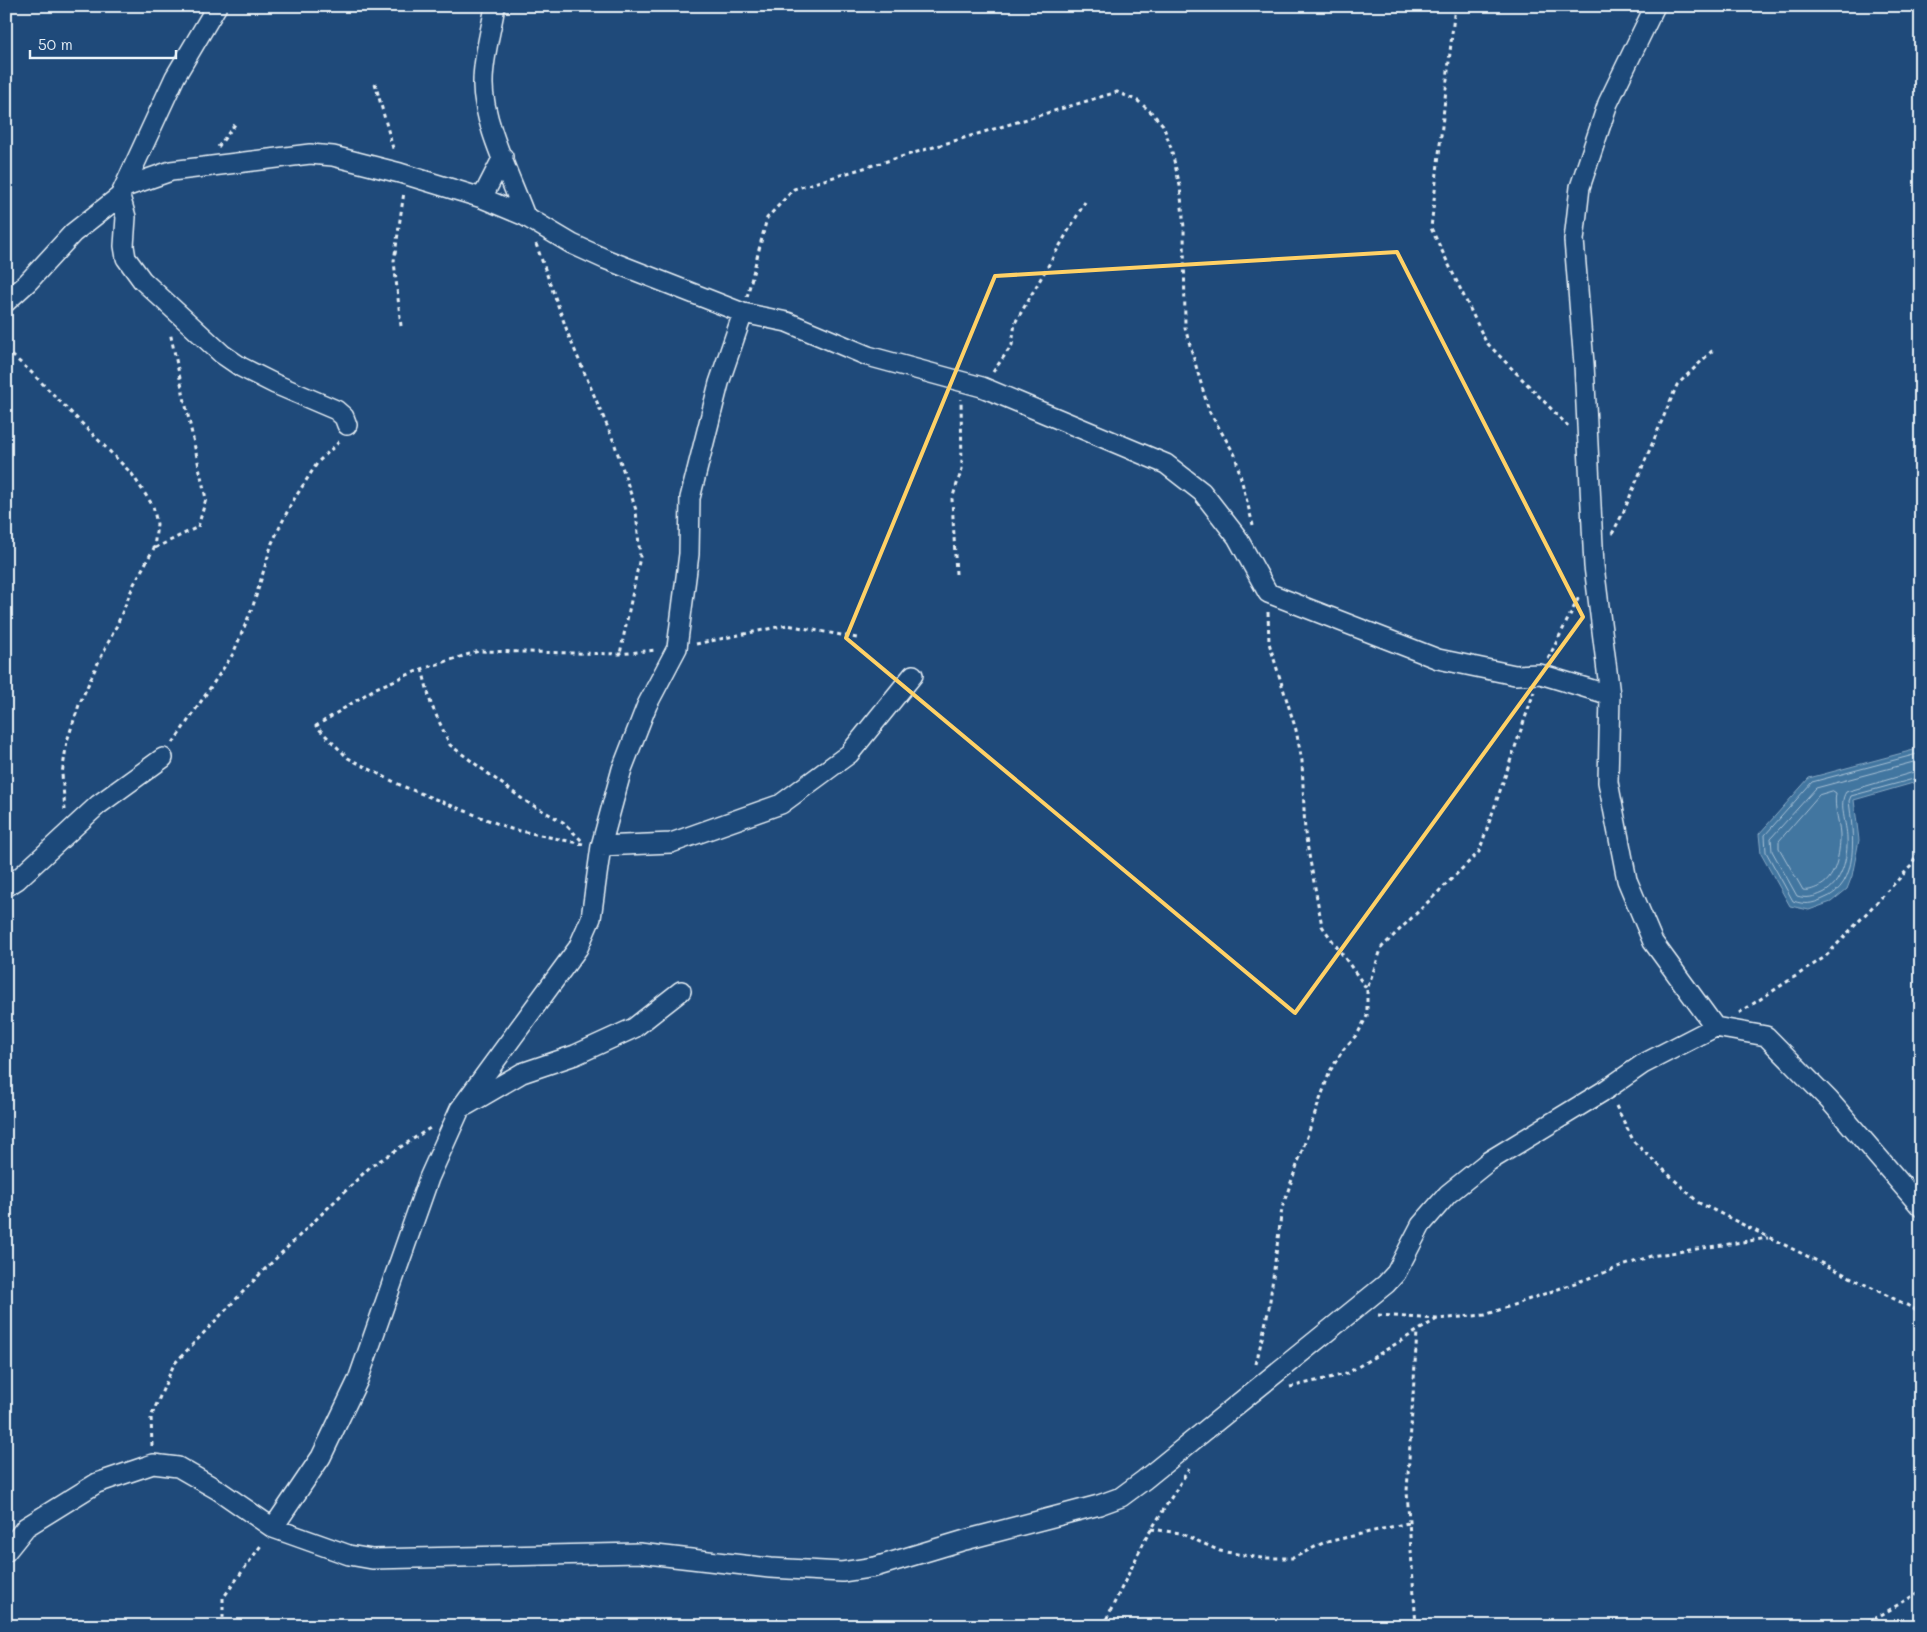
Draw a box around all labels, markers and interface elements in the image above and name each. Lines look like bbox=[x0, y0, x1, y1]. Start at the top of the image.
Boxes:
scale bar bbox=[30, 28, 176, 60]
text: 50 m bbox=[38, 34, 73, 54]

